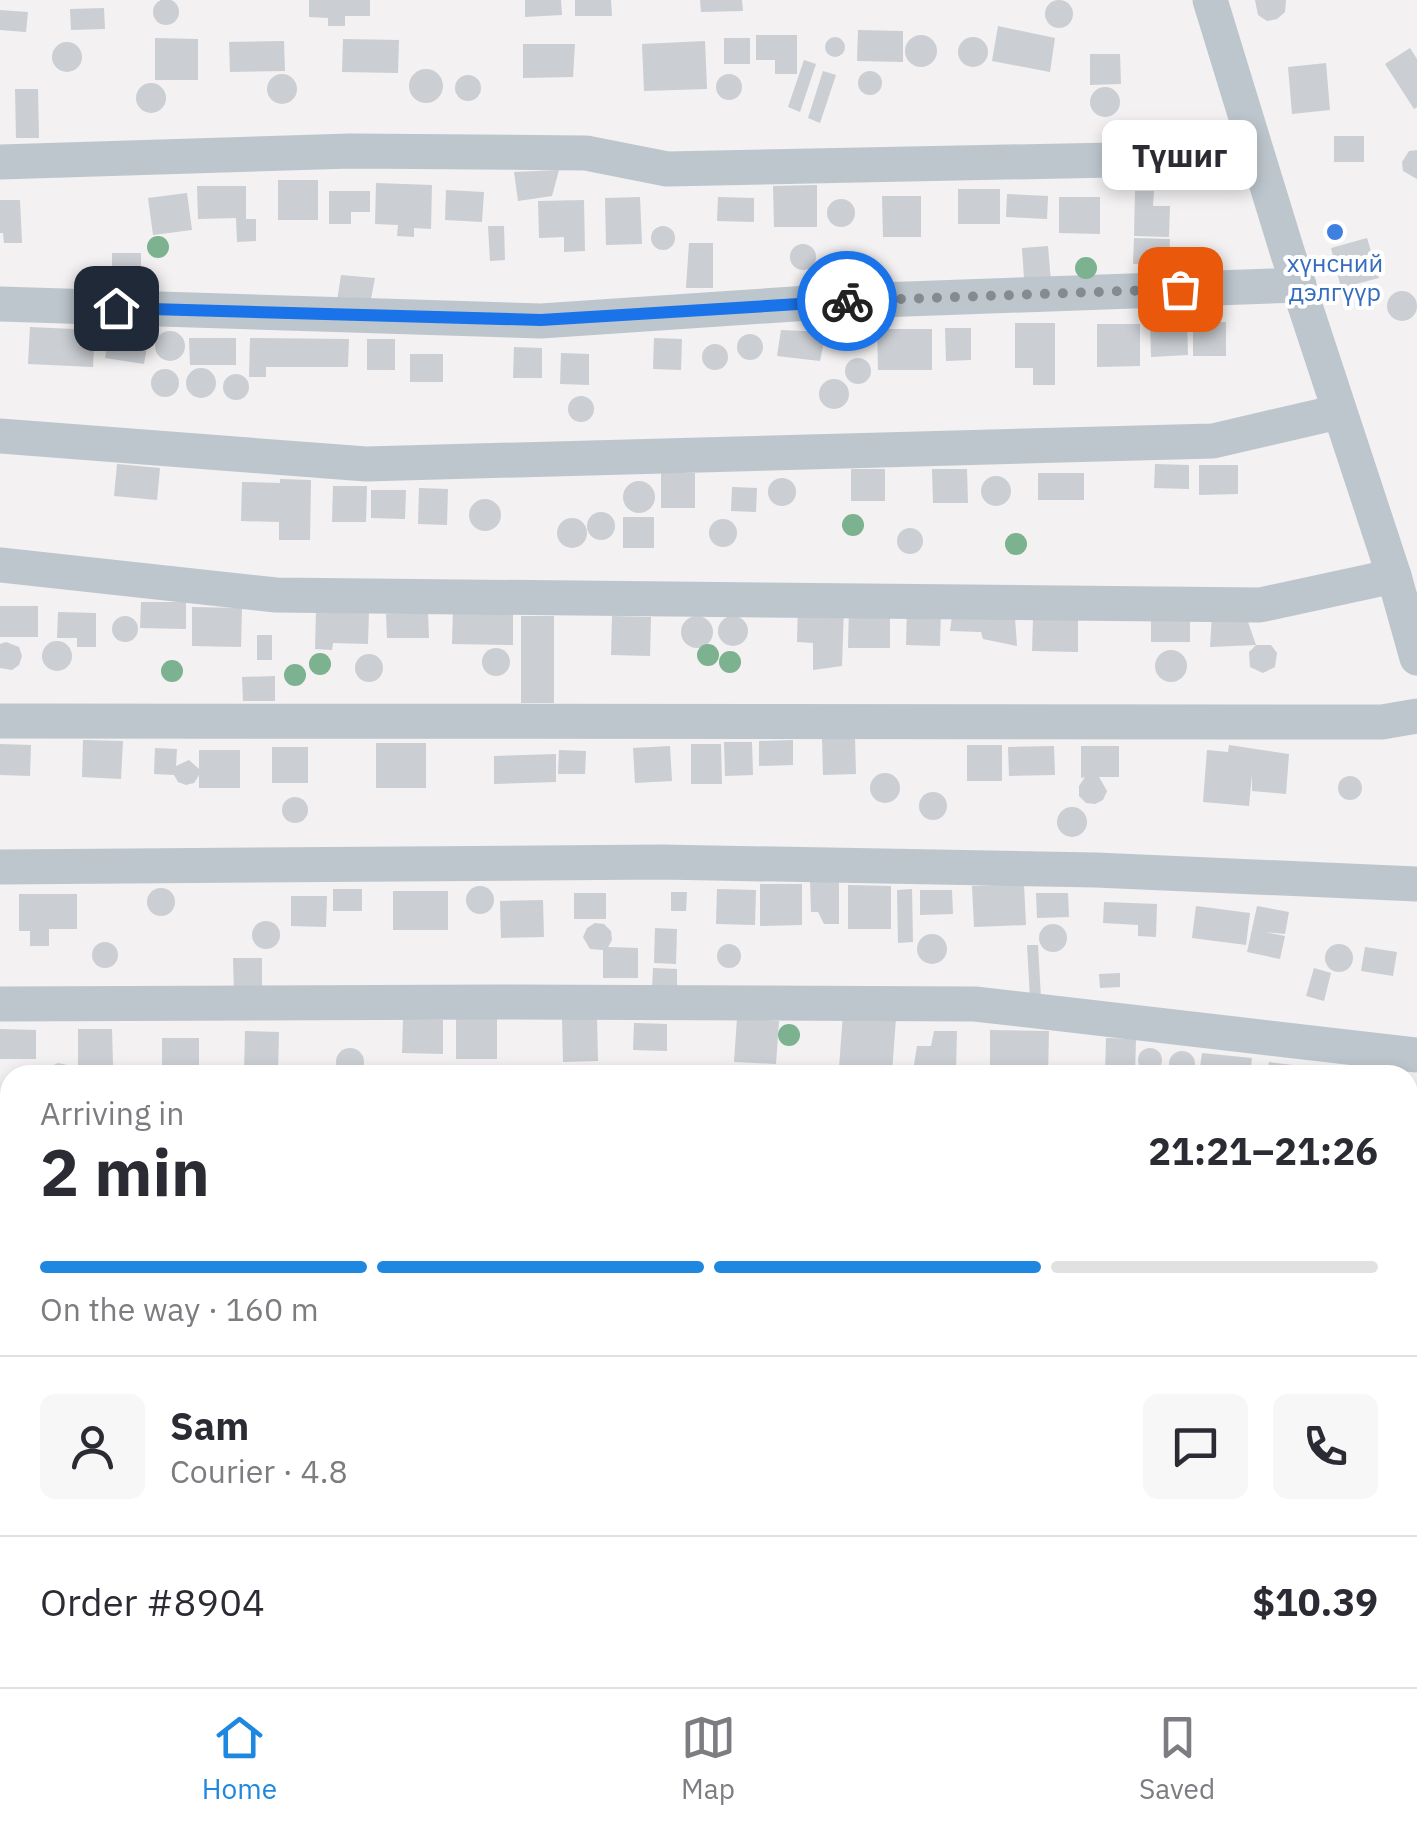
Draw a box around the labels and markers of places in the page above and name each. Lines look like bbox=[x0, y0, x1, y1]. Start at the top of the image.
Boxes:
callout: Түшиг bbox=[1102, 119, 1258, 189]
marker: хүнсний дэлгүүр bbox=[1324, 221, 1346, 243]
place label: хүнсний дэлгүүр bbox=[1287, 246, 1383, 308]
pin bbox=[1138, 247, 1223, 332]
pin bbox=[74, 266, 159, 351]

